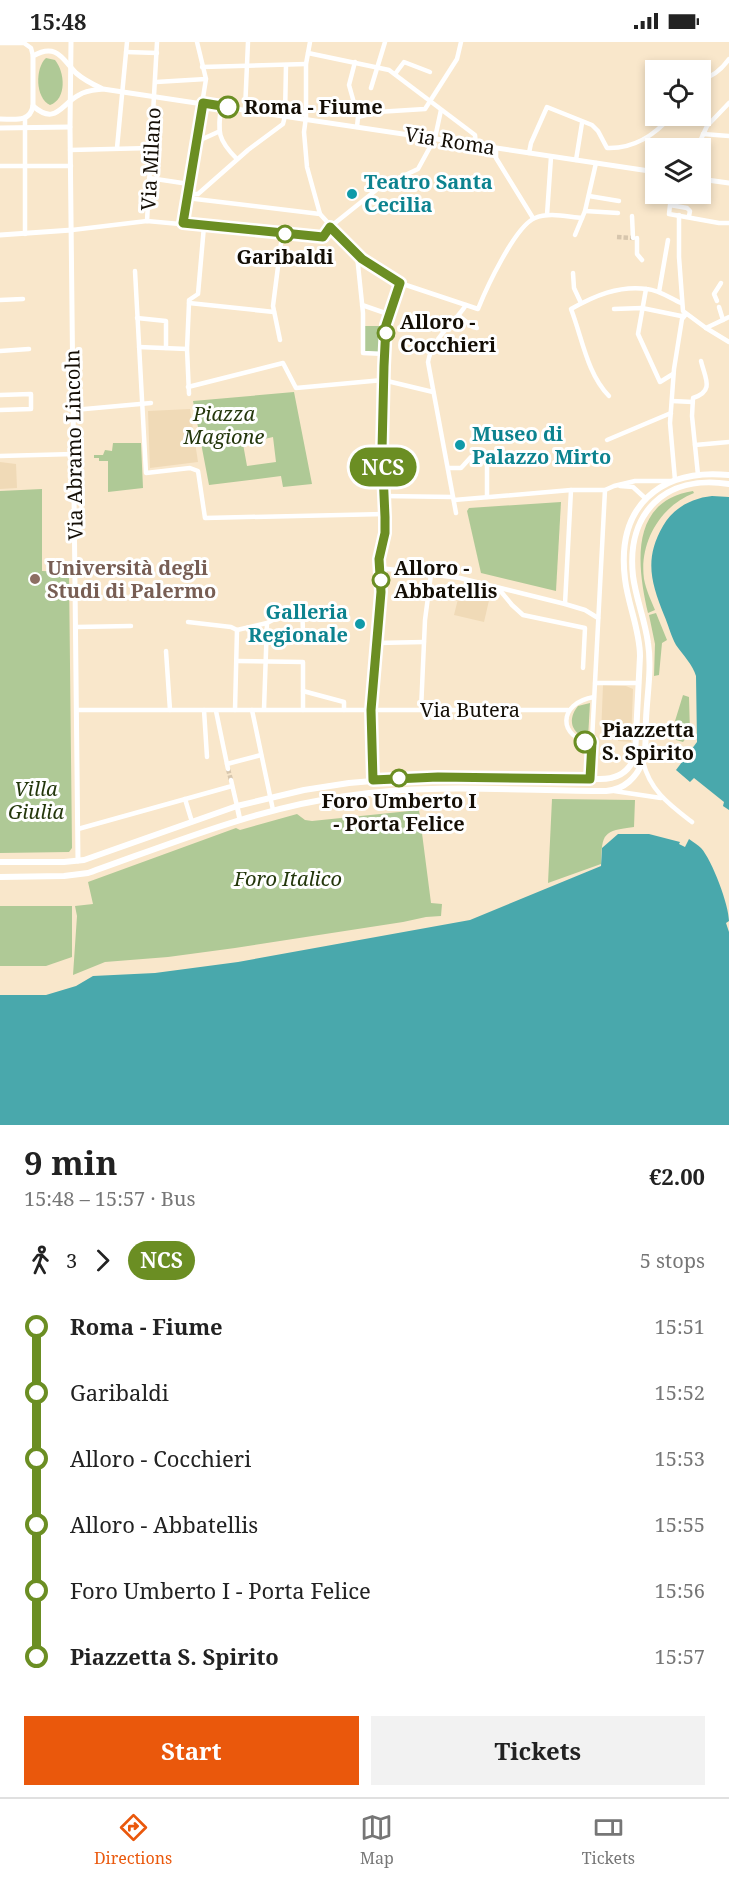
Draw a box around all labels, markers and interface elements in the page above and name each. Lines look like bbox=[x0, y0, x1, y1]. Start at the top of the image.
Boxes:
text: 15:48 bbox=[30, 6, 86, 36]
map controls bbox=[645, 60, 711, 204]
button: locate bbox=[645, 60, 711, 126]
place label: Roma - Fiume bbox=[244, 93, 383, 120]
marker: Roma - Fiume bbox=[217, 96, 239, 118]
street label: Via Milano bbox=[134, 107, 167, 211]
street label: Via Roma bbox=[403, 120, 497, 161]
button: layers bbox=[645, 138, 711, 204]
place label: Teatro Santa Cecilia bbox=[364, 168, 493, 218]
marker: Teatro Santa Cecilia bbox=[345, 187, 359, 201]
marker: Garibaldi bbox=[276, 225, 294, 243]
place label: Garibaldi bbox=[237, 243, 333, 270]
place label: Alloro - Cocchieri bbox=[400, 308, 496, 358]
marker: Alloro - Cocchieri bbox=[377, 324, 395, 342]
street label: Via Abramo Lincoln bbox=[58, 349, 89, 541]
park label: Piazza Magione bbox=[183, 400, 265, 450]
place label: Museo di Palazzo Mirto bbox=[472, 420, 611, 470]
marker: Museo di Palazzo Mirto bbox=[453, 438, 467, 452]
line badge: NCS bbox=[348, 448, 418, 486]
text: NCS bbox=[362, 453, 404, 481]
place label: Università degli Studi di Palermo bbox=[47, 554, 216, 604]
place label: Alloro - Abbatellis bbox=[394, 554, 497, 604]
marker: Alloro - Abbatellis bbox=[372, 571, 390, 589]
marker: Università degli Studi di Palermo bbox=[28, 572, 42, 586]
place label: Galleria Regionale bbox=[248, 598, 348, 648]
marker: Galleria Regionale bbox=[353, 617, 367, 631]
street label: Via Butera bbox=[420, 696, 520, 723]
place label: Piazzetta S. Spirito bbox=[602, 716, 695, 766]
marker: Piazzetta S. Spirito bbox=[574, 731, 596, 753]
marker: Foro Umberto I - Porta Felice bbox=[390, 769, 408, 787]
park label: Villa Giulia bbox=[8, 775, 64, 825]
place label: Foro Umberto I - Porta Felice bbox=[322, 787, 476, 837]
park label: Foro Italico bbox=[233, 865, 342, 892]
text: 9 min bbox=[24, 1140, 117, 1185]
text: €2.00 bbox=[649, 1161, 705, 1191]
text: 15:48 – 15:57 · Bus bbox=[24, 1185, 195, 1212]
icon: walk bbox=[24, 1244, 57, 1277]
icon: forward bbox=[86, 1244, 119, 1277]
text: NCS bbox=[140, 1246, 183, 1274]
text: 3 bbox=[66, 1247, 77, 1274]
text: 5 stops bbox=[640, 1247, 705, 1274]
text: Roma - Fiume bbox=[70, 1311, 223, 1341]
text: 15:51 bbox=[655, 1313, 705, 1340]
text: Garibaldi bbox=[70, 1377, 169, 1407]
text: 15:52 bbox=[655, 1379, 705, 1406]
text: Alloro - Cocchieri bbox=[70, 1443, 251, 1473]
text: 15:53 bbox=[655, 1445, 705, 1472]
text: Alloro - Abbatellis bbox=[70, 1509, 258, 1539]
text: 15:55 bbox=[655, 1511, 705, 1538]
text: Foro Umberto I - Porta Felice bbox=[70, 1575, 371, 1605]
text: 15:56 bbox=[655, 1577, 705, 1604]
text: Piazzetta S. Spirito bbox=[70, 1641, 279, 1671]
text: 15:57 bbox=[655, 1643, 705, 1670]
button: Start bbox=[24, 1716, 359, 1785]
button: Tickets bbox=[371, 1716, 705, 1785]
tab: Directions bbox=[94, 1811, 172, 1869]
tab: Map bbox=[360, 1811, 394, 1869]
tab: Tickets bbox=[582, 1811, 635, 1869]

